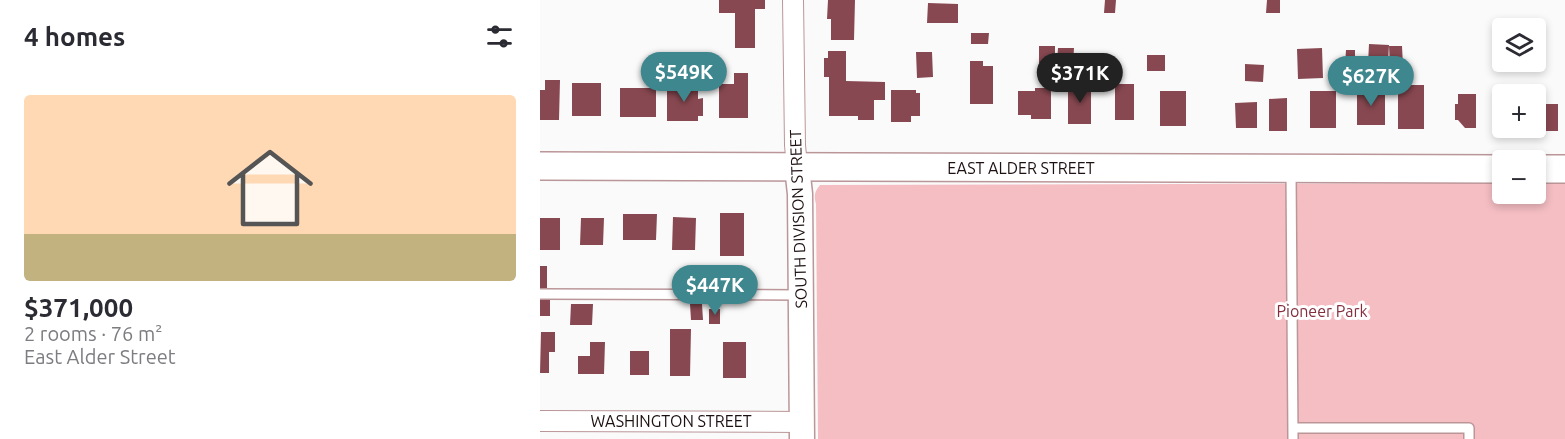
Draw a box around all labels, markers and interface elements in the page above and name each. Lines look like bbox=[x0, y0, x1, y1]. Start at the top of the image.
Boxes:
map controls bbox=[1492, 18, 1546, 204]
button: layers bbox=[1492, 18, 1546, 72]
icon: filters bbox=[483, 20, 516, 53]
text: 4 homes bbox=[24, 22, 125, 51]
pin: $549K bbox=[642, 52, 726, 103]
pin: $371K bbox=[1038, 53, 1122, 104]
pin: $627K bbox=[1329, 56, 1413, 107]
text: $549K bbox=[655, 60, 713, 83]
text: $371K bbox=[1051, 61, 1109, 84]
text: $627K bbox=[1342, 64, 1400, 87]
button: + bbox=[1492, 84, 1546, 138]
street label: SOUTH DIVISION STREET bbox=[786, 129, 810, 309]
icon: home bbox=[216, 134, 324, 242]
button: − bbox=[1492, 150, 1546, 204]
street label: EAST ALDER STREET bbox=[947, 159, 1095, 177]
pin: $447K bbox=[673, 265, 757, 316]
text: $447K bbox=[686, 273, 744, 296]
text: $371,000 bbox=[24, 293, 133, 322]
park label: Pioneer Park bbox=[1276, 302, 1368, 320]
text: 2 rooms · 76 m² bbox=[24, 322, 162, 345]
text: East Alder Street bbox=[24, 345, 176, 368]
street label: WASHINGTON STREET bbox=[590, 412, 752, 430]

